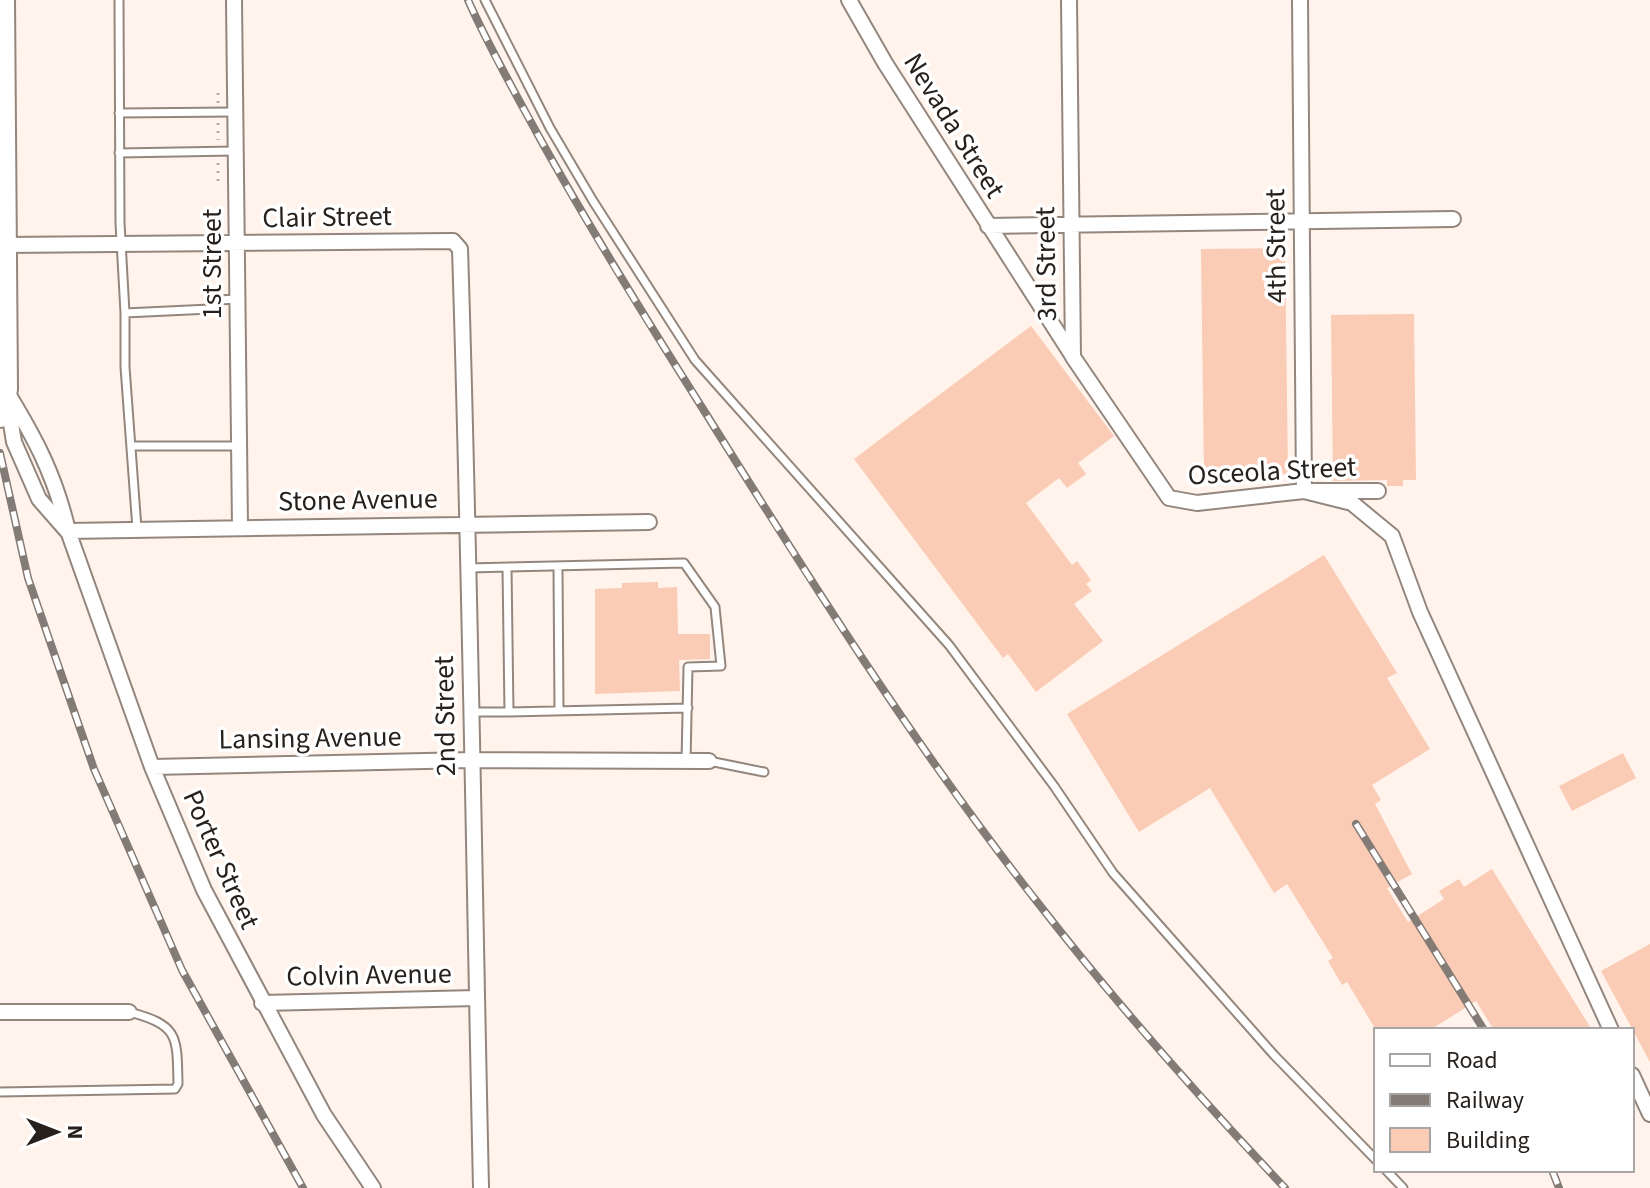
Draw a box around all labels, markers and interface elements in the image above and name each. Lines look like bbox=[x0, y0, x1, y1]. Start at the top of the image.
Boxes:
street label: Nevada Street bbox=[894, 45, 1015, 206]
street label: 4th Street bbox=[1255, 188, 1297, 304]
street label: Clair Street bbox=[262, 196, 393, 238]
street label: 3rd Street bbox=[1025, 206, 1067, 322]
street label: 1st Street bbox=[192, 208, 232, 319]
street label: Osceola Street bbox=[1187, 447, 1358, 495]
street label: Stone Avenue bbox=[278, 479, 438, 521]
street label: 2nd Street bbox=[424, 655, 466, 777]
street label: Lansing Avenue bbox=[218, 716, 402, 760]
street label: Porter Street bbox=[173, 783, 270, 936]
street label: Colvin Avenue bbox=[286, 954, 452, 996]
legend bbox=[1374, 1028, 1634, 1172]
text: Road bbox=[1446, 1043, 1498, 1078]
text: Railway bbox=[1446, 1083, 1524, 1118]
north arrow bbox=[16, 1092, 96, 1172]
text: Building bbox=[1446, 1123, 1530, 1158]
text: N bbox=[59, 1125, 91, 1139]

